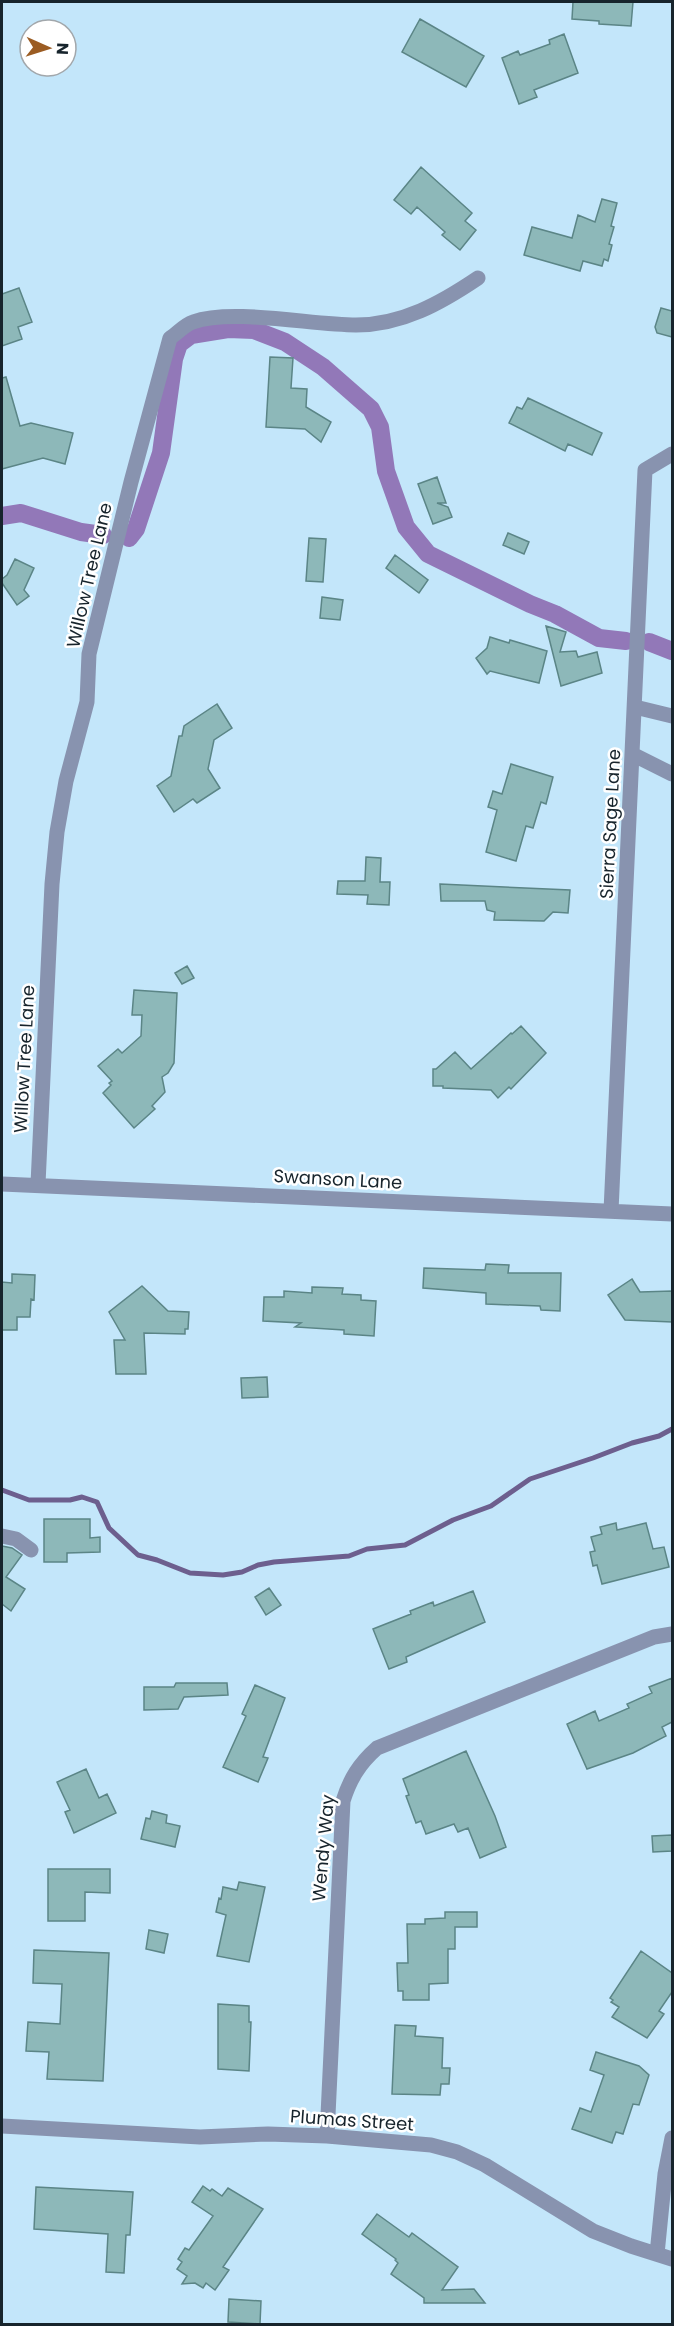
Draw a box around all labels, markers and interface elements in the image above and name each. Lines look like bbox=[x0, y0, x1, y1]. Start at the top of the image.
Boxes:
north arrow bbox=[18, 18, 78, 78]
text: N bbox=[51, 42, 74, 55]
street label: Willow Tree Lane bbox=[60, 500, 118, 650]
street label: Sierra Sage Lane bbox=[594, 748, 626, 900]
street label: Willow Tree Lane bbox=[8, 984, 40, 1134]
street label: Swanson Lane bbox=[273, 1163, 403, 1195]
street label: Wendy Way bbox=[306, 1793, 340, 1903]
street label: Plumas Street bbox=[289, 2103, 415, 2137]

